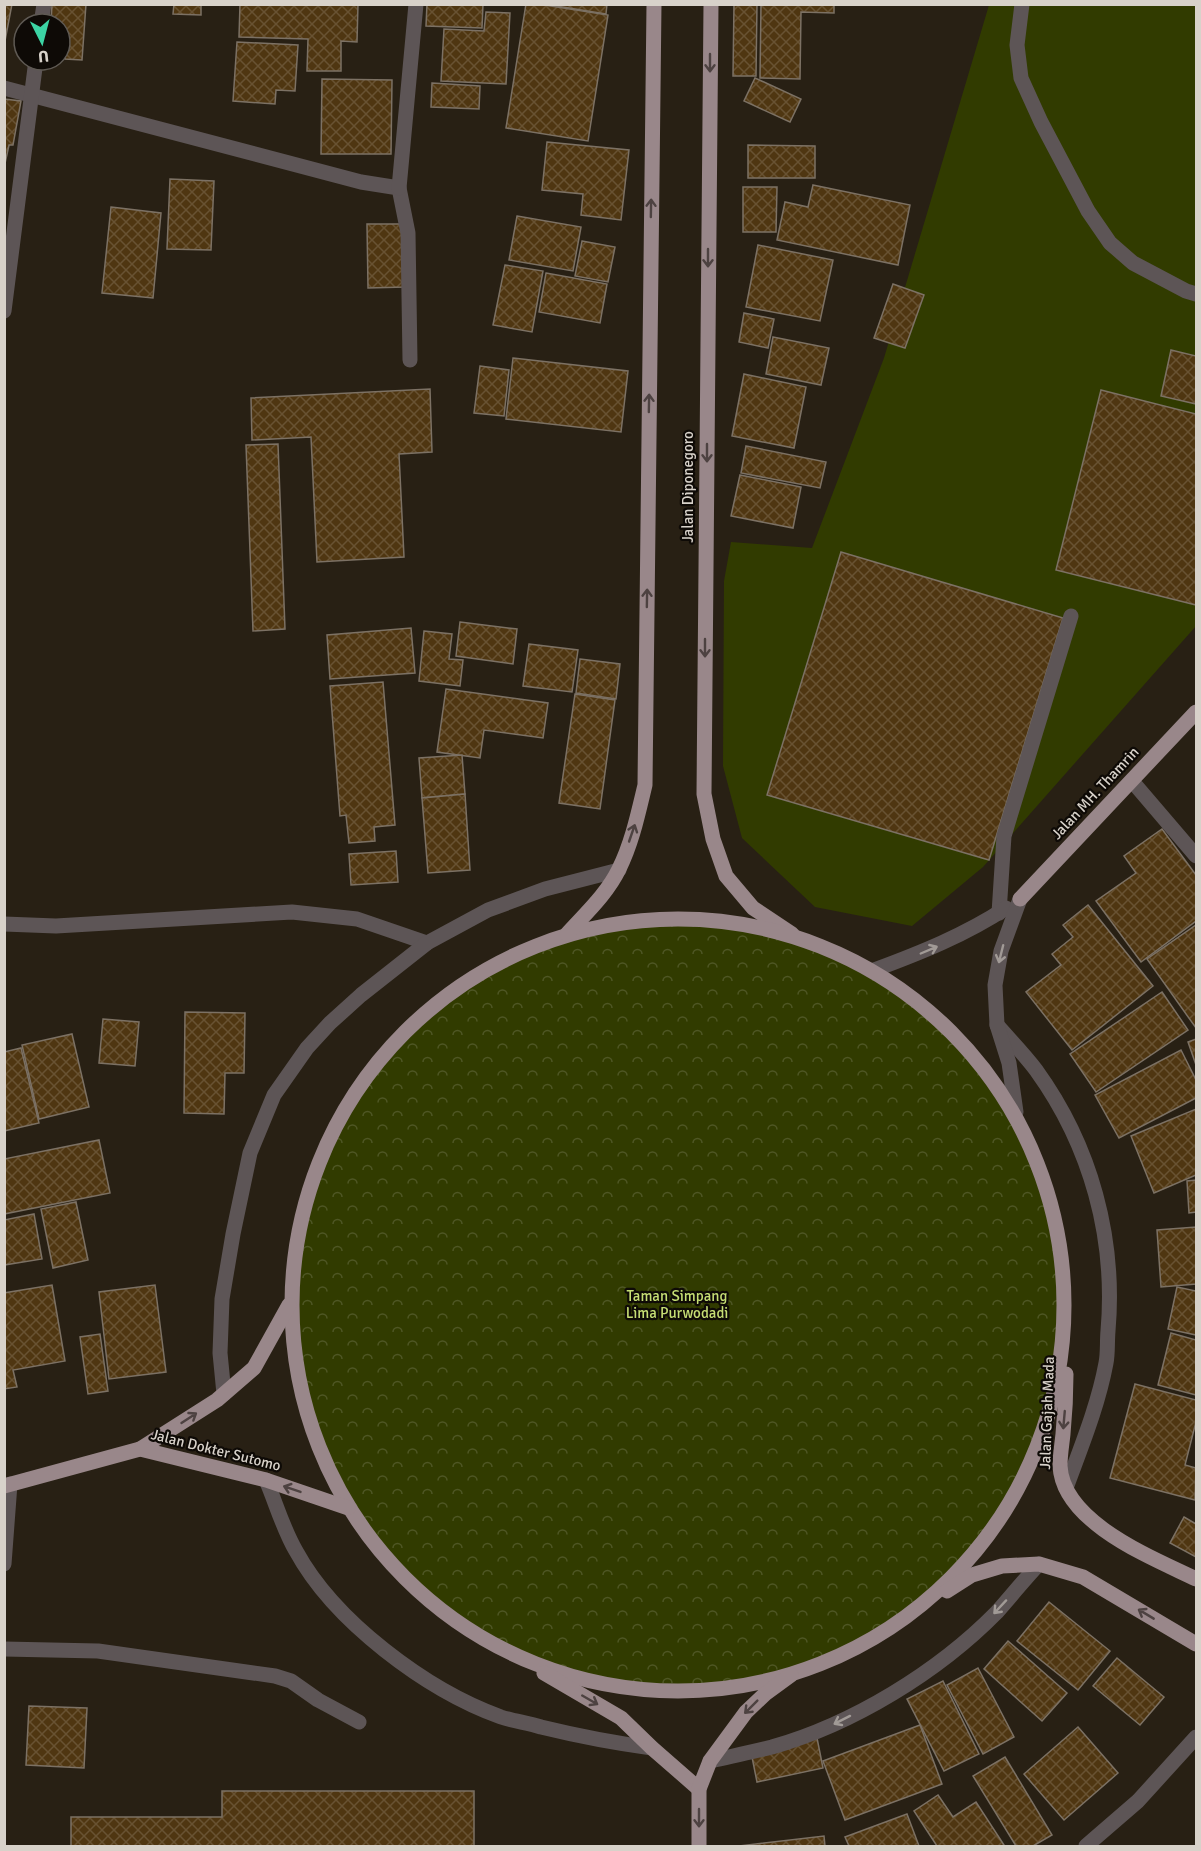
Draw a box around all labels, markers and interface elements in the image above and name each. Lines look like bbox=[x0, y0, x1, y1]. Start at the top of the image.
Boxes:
north arrow bbox=[12, 12, 72, 72]
text: U bbox=[37, 45, 50, 66]
one-way arrow bbox=[704, 52, 716, 72]
one-way arrow bbox=[645, 199, 657, 219]
one-way arrow bbox=[702, 247, 714, 267]
one-way arrow bbox=[643, 394, 655, 414]
street label: Jalan Diponegoro bbox=[679, 431, 697, 543]
one-way arrow bbox=[701, 442, 713, 462]
one-way arrow bbox=[641, 589, 653, 609]
one-way arrow bbox=[699, 637, 711, 657]
street label: Jalan MH. Thamrin bbox=[1047, 743, 1143, 843]
one-way arrow bbox=[628, 824, 639, 843]
one-way arrow bbox=[919, 944, 937, 955]
one-way arrow bbox=[994, 945, 1006, 964]
park label: Taman Simpang Lima Purwodadi bbox=[626, 1287, 728, 1322]
street label: Jalan Gajah Mada bbox=[1036, 1356, 1058, 1470]
one-way arrow bbox=[1059, 1410, 1070, 1429]
one-way arrow bbox=[180, 1411, 197, 1423]
street label: Jalan Dokter Sutomo bbox=[149, 1425, 283, 1475]
one-way arrow bbox=[283, 1483, 302, 1494]
one-way arrow bbox=[993, 1600, 1007, 1615]
one-way arrow bbox=[1138, 1608, 1155, 1620]
one-way arrow bbox=[581, 1694, 598, 1706]
one-way arrow bbox=[744, 1700, 759, 1714]
one-way arrow bbox=[833, 1714, 851, 1726]
one-way arrow bbox=[693, 1807, 705, 1827]

